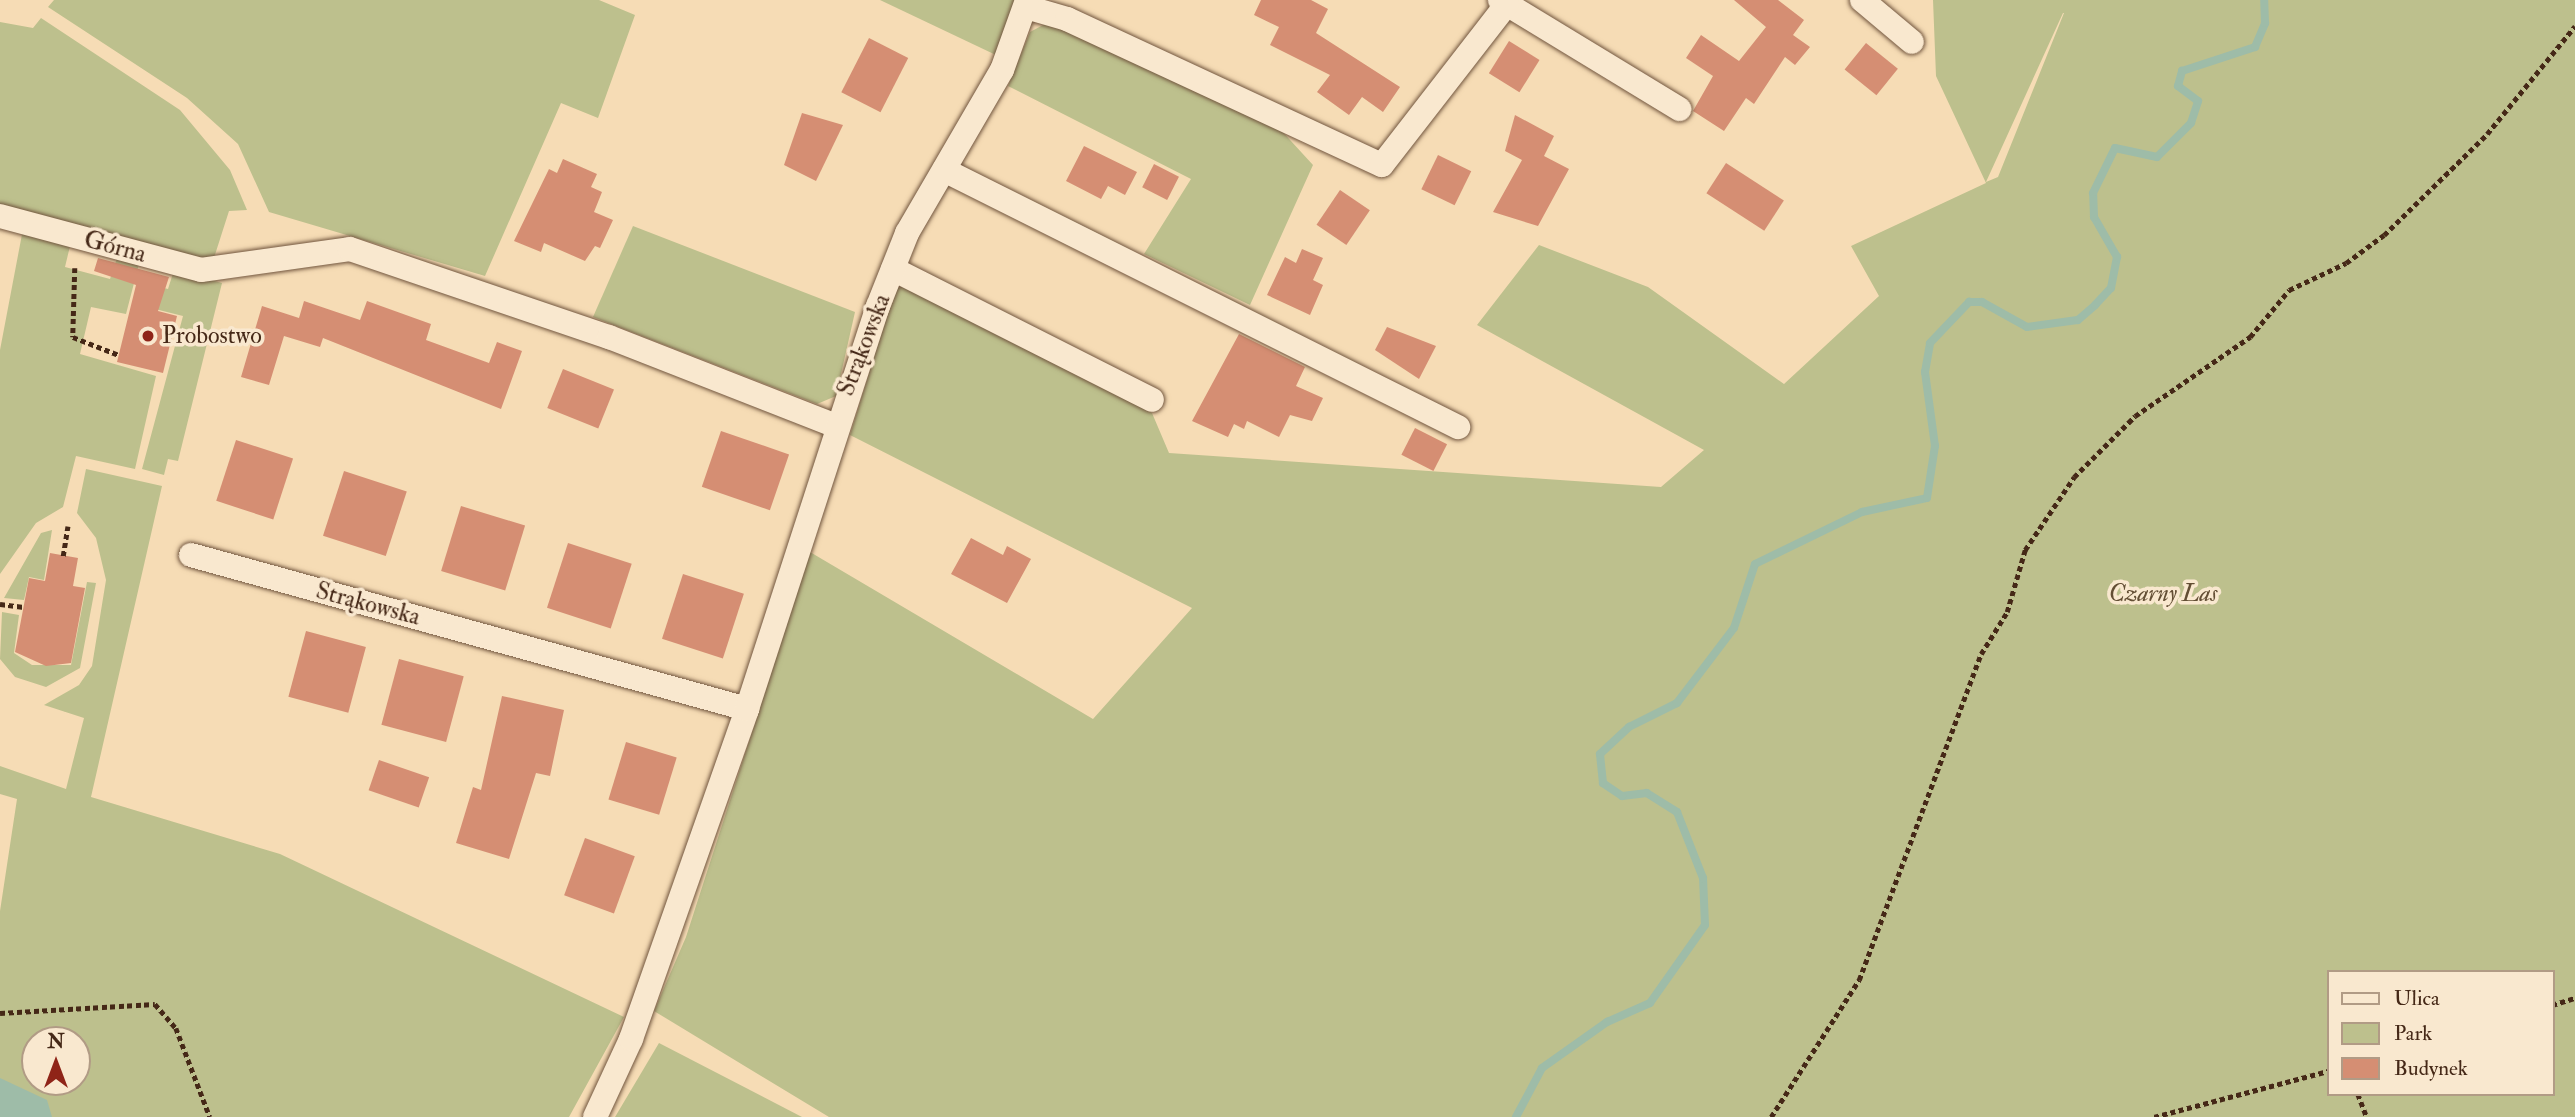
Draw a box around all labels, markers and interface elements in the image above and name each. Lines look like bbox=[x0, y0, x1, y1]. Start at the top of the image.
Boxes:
street label: Górna bbox=[81, 225, 149, 269]
street label: Strąkowska bbox=[831, 290, 897, 400]
place label: Probostwo bbox=[162, 322, 262, 350]
marker: Probostwo bbox=[140, 328, 156, 344]
street label: Strąkowska bbox=[313, 576, 423, 632]
park label: Czarny Las bbox=[2109, 580, 2217, 608]
legend bbox=[2326, 970, 2554, 1096]
text: Ulica bbox=[2394, 985, 2440, 1012]
text: Park bbox=[2394, 1020, 2432, 1047]
north arrow bbox=[21, 1026, 91, 1096]
text: N bbox=[47, 1030, 65, 1054]
text: Budynek bbox=[2394, 1055, 2468, 1082]

